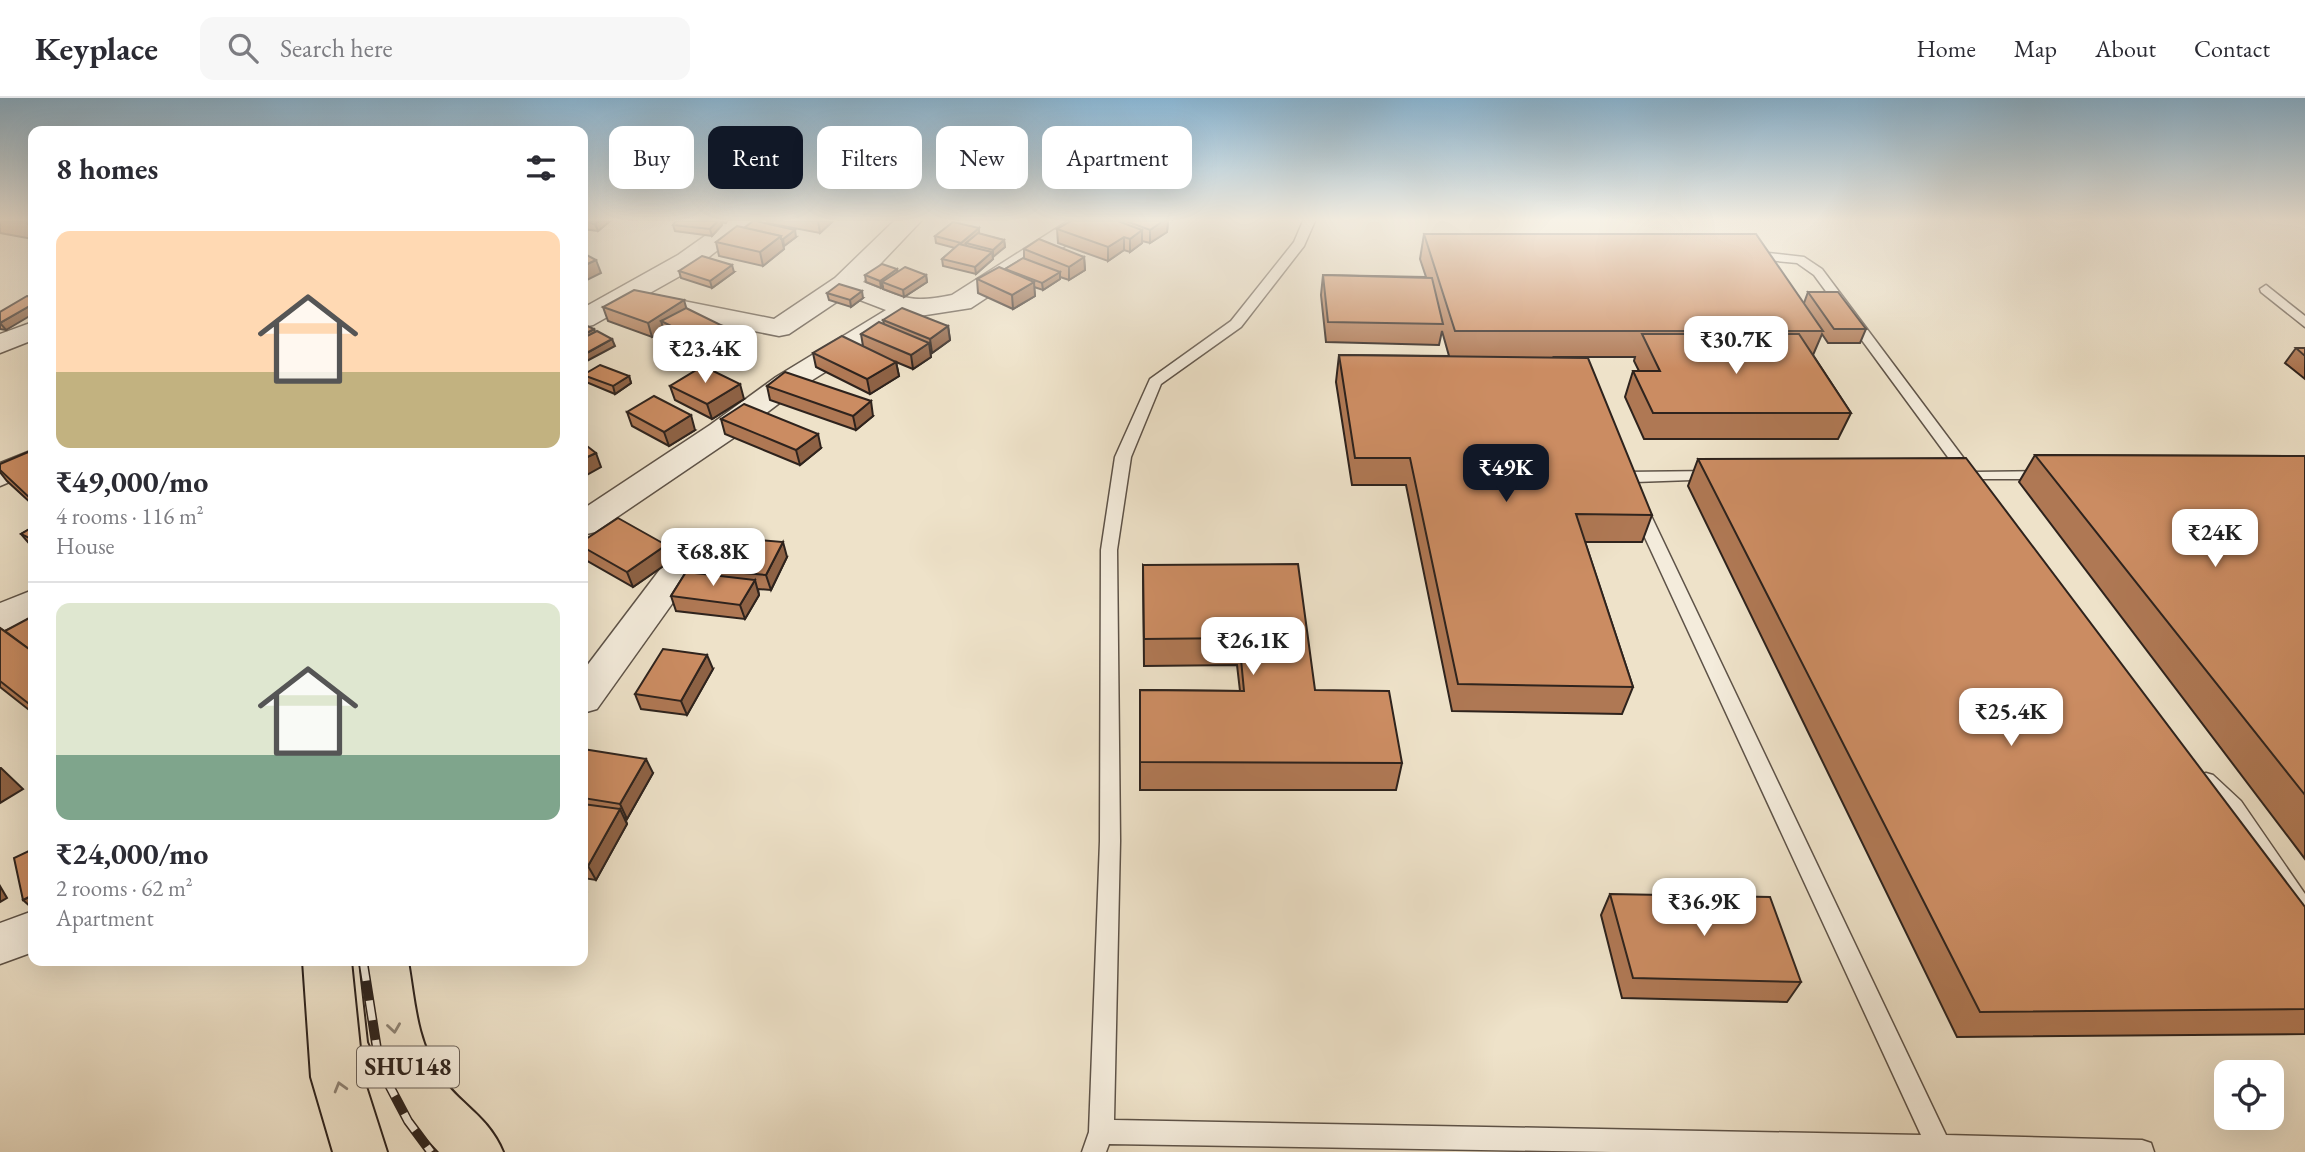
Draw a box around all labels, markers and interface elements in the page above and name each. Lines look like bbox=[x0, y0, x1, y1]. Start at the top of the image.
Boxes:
search box bbox=[200, 17, 690, 80]
text: Keyplace bbox=[35, 27, 158, 70]
icon: search bbox=[224, 29, 262, 67]
text: Search here bbox=[280, 31, 393, 65]
text: Home bbox=[1916, 33, 1976, 64]
text: Map bbox=[2014, 33, 2057, 64]
text: About bbox=[2095, 33, 2156, 64]
text: Contact bbox=[2194, 33, 2270, 64]
chip: Buy bbox=[609, 126, 694, 189]
chip: Rent bbox=[708, 126, 803, 189]
chip: Filters bbox=[817, 126, 922, 189]
chip: New bbox=[936, 126, 1028, 189]
chip: Apartment bbox=[1042, 126, 1192, 189]
text: 8 homes bbox=[56, 149, 158, 188]
icon: filters bbox=[522, 149, 560, 187]
icon: home bbox=[245, 276, 371, 402]
pin: ₹30.7K bbox=[1679, 316, 1793, 376]
text: ₹30.7K bbox=[1700, 324, 1772, 354]
pin: ₹23.4K bbox=[648, 326, 762, 385]
text: ₹23.4K bbox=[669, 333, 741, 363]
pin: ₹49K bbox=[1465, 444, 1547, 504]
text: ₹49K bbox=[1479, 452, 1533, 482]
text: ₹49,000/mo bbox=[56, 462, 208, 501]
text: 4 rooms · 116 m² bbox=[56, 501, 204, 531]
pin: ₹24K bbox=[2174, 510, 2256, 569]
text: ₹24K bbox=[2188, 517, 2242, 547]
pin: ₹68.8K bbox=[656, 528, 770, 588]
text: House bbox=[56, 531, 115, 561]
text: ₹68.8K bbox=[677, 536, 749, 566]
pin: ₹26.1K bbox=[1196, 618, 1310, 677]
text: ₹26.1K bbox=[1217, 625, 1289, 655]
icon: home bbox=[245, 648, 371, 774]
pin: ₹25.4K bbox=[1954, 688, 2068, 748]
text: ₹25.4K bbox=[1975, 696, 2047, 726]
text: ₹24,000/mo bbox=[56, 834, 208, 873]
text: 2 rooms · 62 m² bbox=[56, 873, 193, 903]
pin: ₹36.9K bbox=[1647, 878, 1761, 938]
text: ₹36.9K bbox=[1668, 886, 1740, 916]
text: Apartment bbox=[56, 903, 154, 933]
one-way arrow bbox=[386, 1022, 401, 1034]
road number: SHU148 bbox=[357, 1046, 459, 1087]
map controls bbox=[2214, 1060, 2284, 1130]
button: locate bbox=[2214, 1060, 2284, 1130]
one-way arrow bbox=[334, 1081, 349, 1093]

